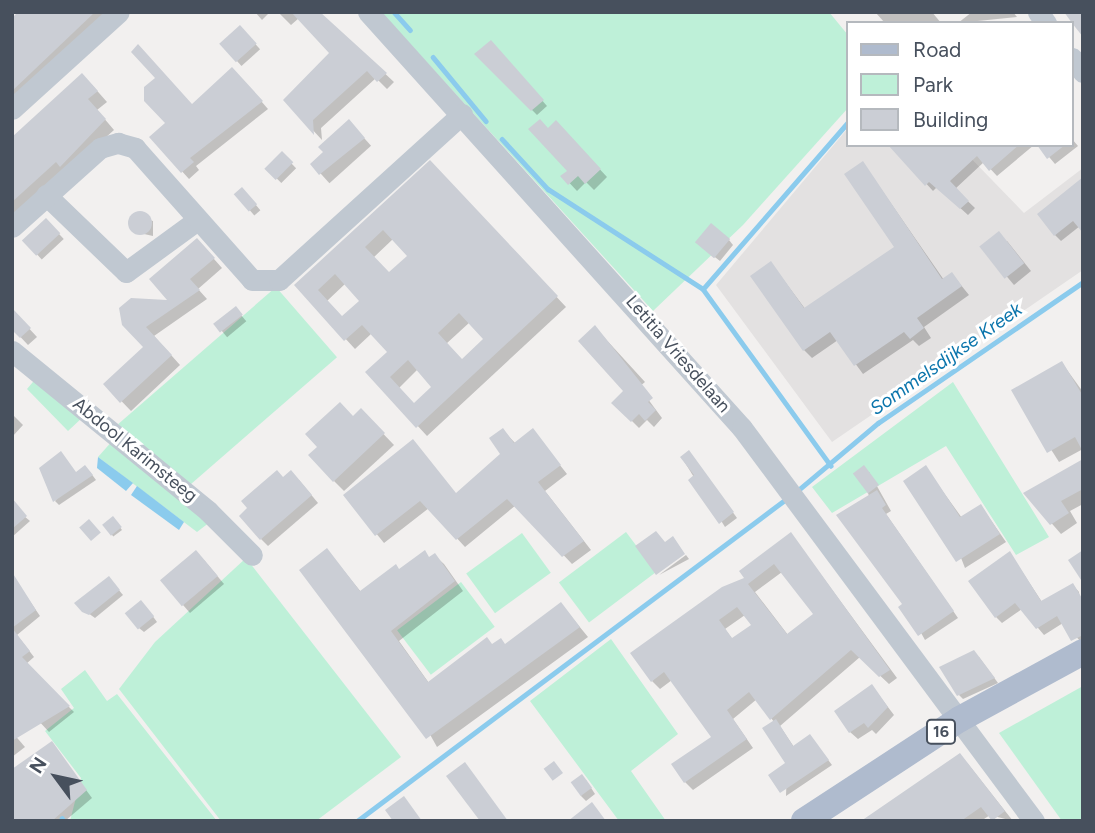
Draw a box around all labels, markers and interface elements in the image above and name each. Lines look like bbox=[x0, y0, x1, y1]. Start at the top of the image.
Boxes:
legend bbox=[846, 21, 1074, 147]
text: Road bbox=[913, 37, 961, 62]
text: Park bbox=[913, 72, 953, 97]
text: Building bbox=[913, 107, 988, 132]
street label: Letitia Vriesdelaan bbox=[621, 291, 735, 417]
water label: Sommelsdijkse Kreek bbox=[866, 298, 1026, 420]
street label: Abdool Karimsteeg bbox=[69, 393, 201, 507]
road number: 16 bbox=[925, 720, 957, 744]
north arrow bbox=[21, 742, 91, 812]
text: N bbox=[24, 753, 52, 778]

